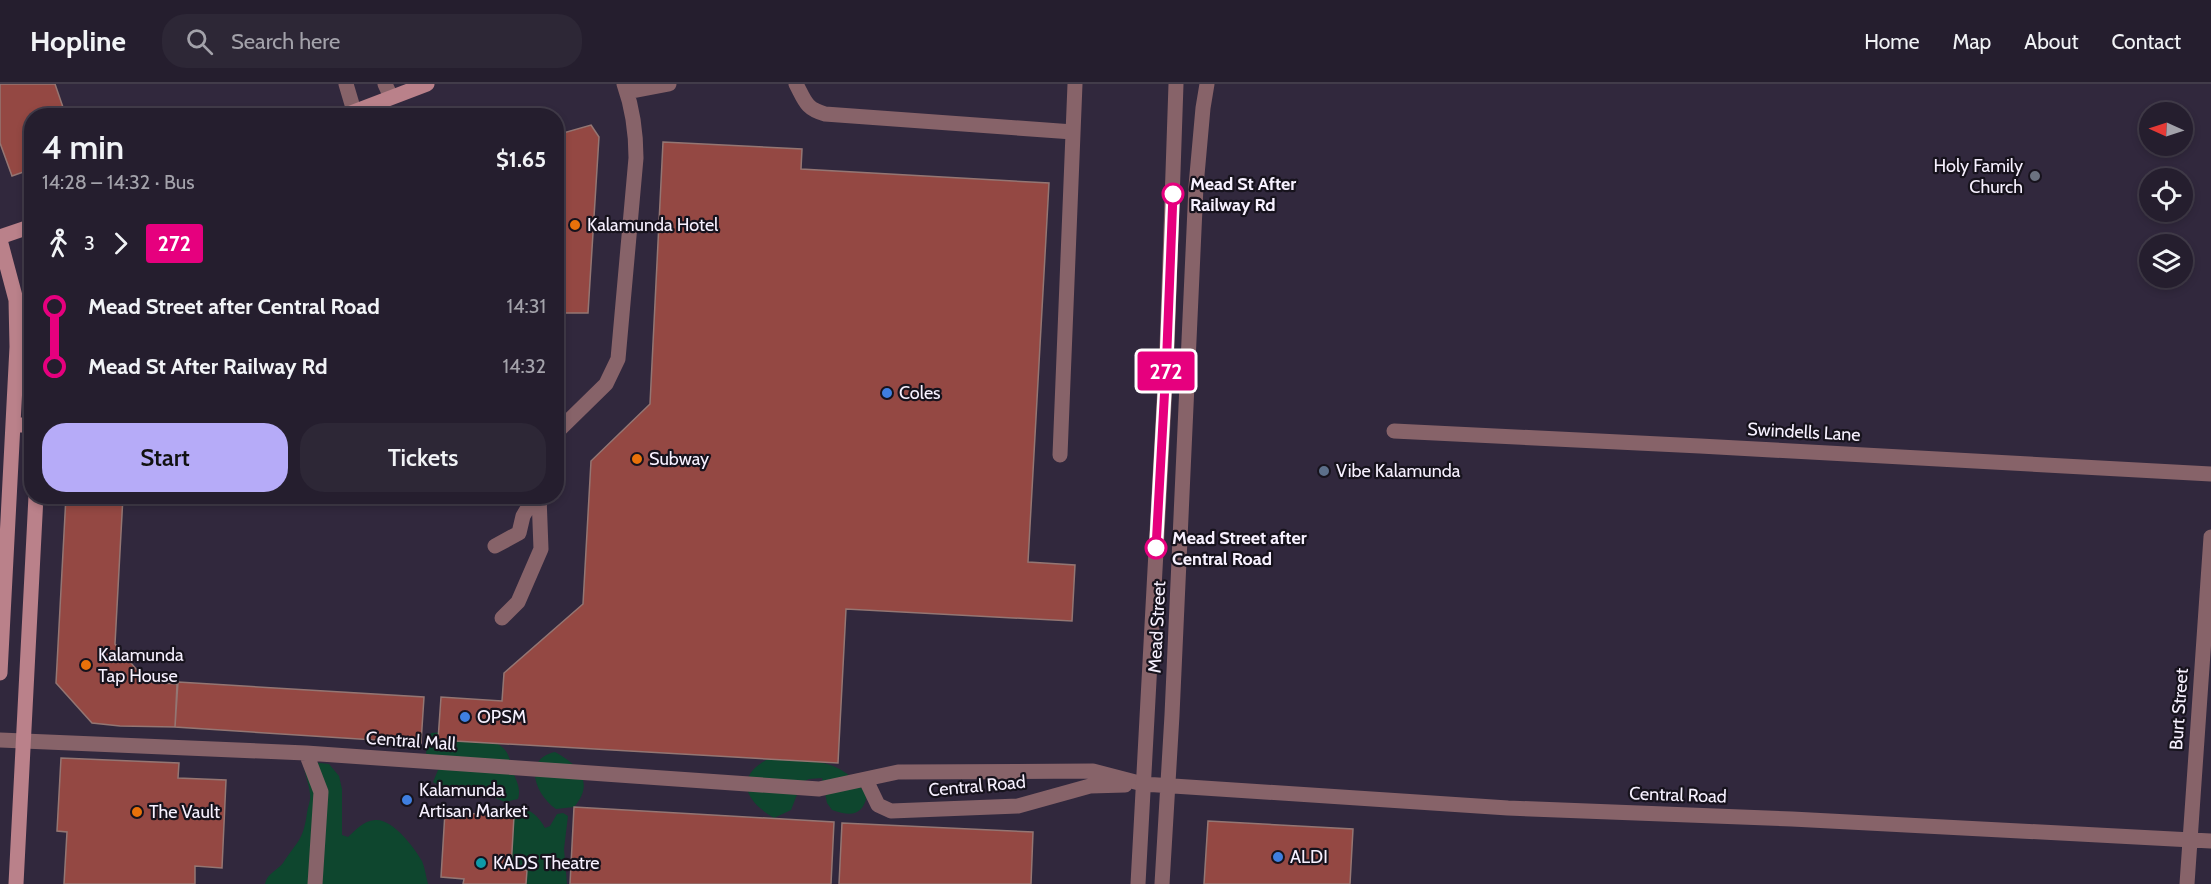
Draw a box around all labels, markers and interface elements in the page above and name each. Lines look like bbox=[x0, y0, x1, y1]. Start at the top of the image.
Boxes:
search box bbox=[162, 14, 582, 68]
text: Hopline bbox=[30, 24, 126, 58]
icon: search bbox=[183, 25, 216, 58]
text: Search here bbox=[231, 28, 340, 55]
text: Home bbox=[1864, 29, 1920, 54]
text: Map bbox=[1953, 29, 1991, 54]
text: About bbox=[2024, 29, 2078, 54]
text: Contact bbox=[2111, 29, 2181, 54]
north arrow bbox=[2139, 102, 2193, 156]
map controls bbox=[2139, 102, 2193, 288]
text: 4 min bbox=[42, 127, 124, 167]
text: $1.65 bbox=[496, 146, 546, 173]
place label: Holy Family Church bbox=[1934, 155, 2023, 198]
button: locate bbox=[2139, 168, 2193, 222]
marker: Holy Family Church bbox=[2028, 169, 2042, 183]
text: 14:28 – 14:32 · Bus bbox=[42, 170, 195, 194]
place label: Mead St After Railway Rd bbox=[1190, 173, 1296, 216]
marker: Mead St After Railway Rd bbox=[1162, 183, 1184, 205]
place label: Kalamunda Hotel bbox=[587, 214, 719, 236]
marker: Kalamunda Hotel bbox=[568, 218, 582, 232]
icon: walk bbox=[42, 227, 75, 260]
icon: forward bbox=[104, 227, 137, 260]
text: 3 bbox=[84, 231, 95, 255]
text: 272 bbox=[158, 231, 191, 256]
button: layers bbox=[2139, 234, 2193, 288]
text: Mead Street after Central Road bbox=[88, 293, 380, 320]
text: 14:31 bbox=[506, 294, 546, 318]
line badge: 272 bbox=[1132, 352, 1200, 390]
text: Mead St After Railway Rd bbox=[88, 353, 328, 380]
text: 14:32 bbox=[502, 354, 546, 378]
text: 272 bbox=[1150, 359, 1182, 384]
place label: Coles bbox=[899, 382, 941, 404]
marker: Coles bbox=[880, 386, 894, 400]
street label: Swindells Lane bbox=[1747, 418, 1861, 446]
button: Start bbox=[42, 423, 288, 492]
button: Tickets bbox=[300, 423, 546, 492]
place label: Subway bbox=[649, 448, 709, 470]
marker: Subway bbox=[630, 452, 644, 466]
place label: Vibe Kalamunda bbox=[1336, 460, 1461, 482]
marker: Vibe Kalamunda bbox=[1317, 464, 1331, 478]
place label: Mead Street after Central Road bbox=[1172, 527, 1307, 570]
marker: Mead Street after Central Road bbox=[1145, 537, 1167, 559]
street label: Mead Street bbox=[1144, 580, 1170, 674]
place label: Kalamunda Tap House bbox=[98, 644, 184, 687]
marker: Kalamunda Tap House bbox=[79, 658, 93, 672]
street label: Burt Street bbox=[2165, 667, 2193, 751]
place label: OPSM bbox=[477, 706, 526, 728]
marker: OPSM bbox=[458, 710, 472, 724]
street label: Central Mall bbox=[365, 727, 457, 755]
street label: Central Road bbox=[927, 771, 1027, 801]
place label: Kalamunda Artisan Market bbox=[419, 779, 528, 822]
street label: Central Road bbox=[1629, 782, 1727, 808]
marker: Kalamunda Artisan Market bbox=[400, 793, 414, 807]
place label: The Vault bbox=[149, 801, 220, 823]
marker: The Vault bbox=[130, 805, 144, 819]
place label: ALDI bbox=[1290, 846, 1328, 868]
marker: ALDI bbox=[1271, 850, 1285, 864]
place label: KADS Theatre bbox=[493, 852, 600, 874]
marker: KADS Theatre bbox=[474, 856, 488, 870]

